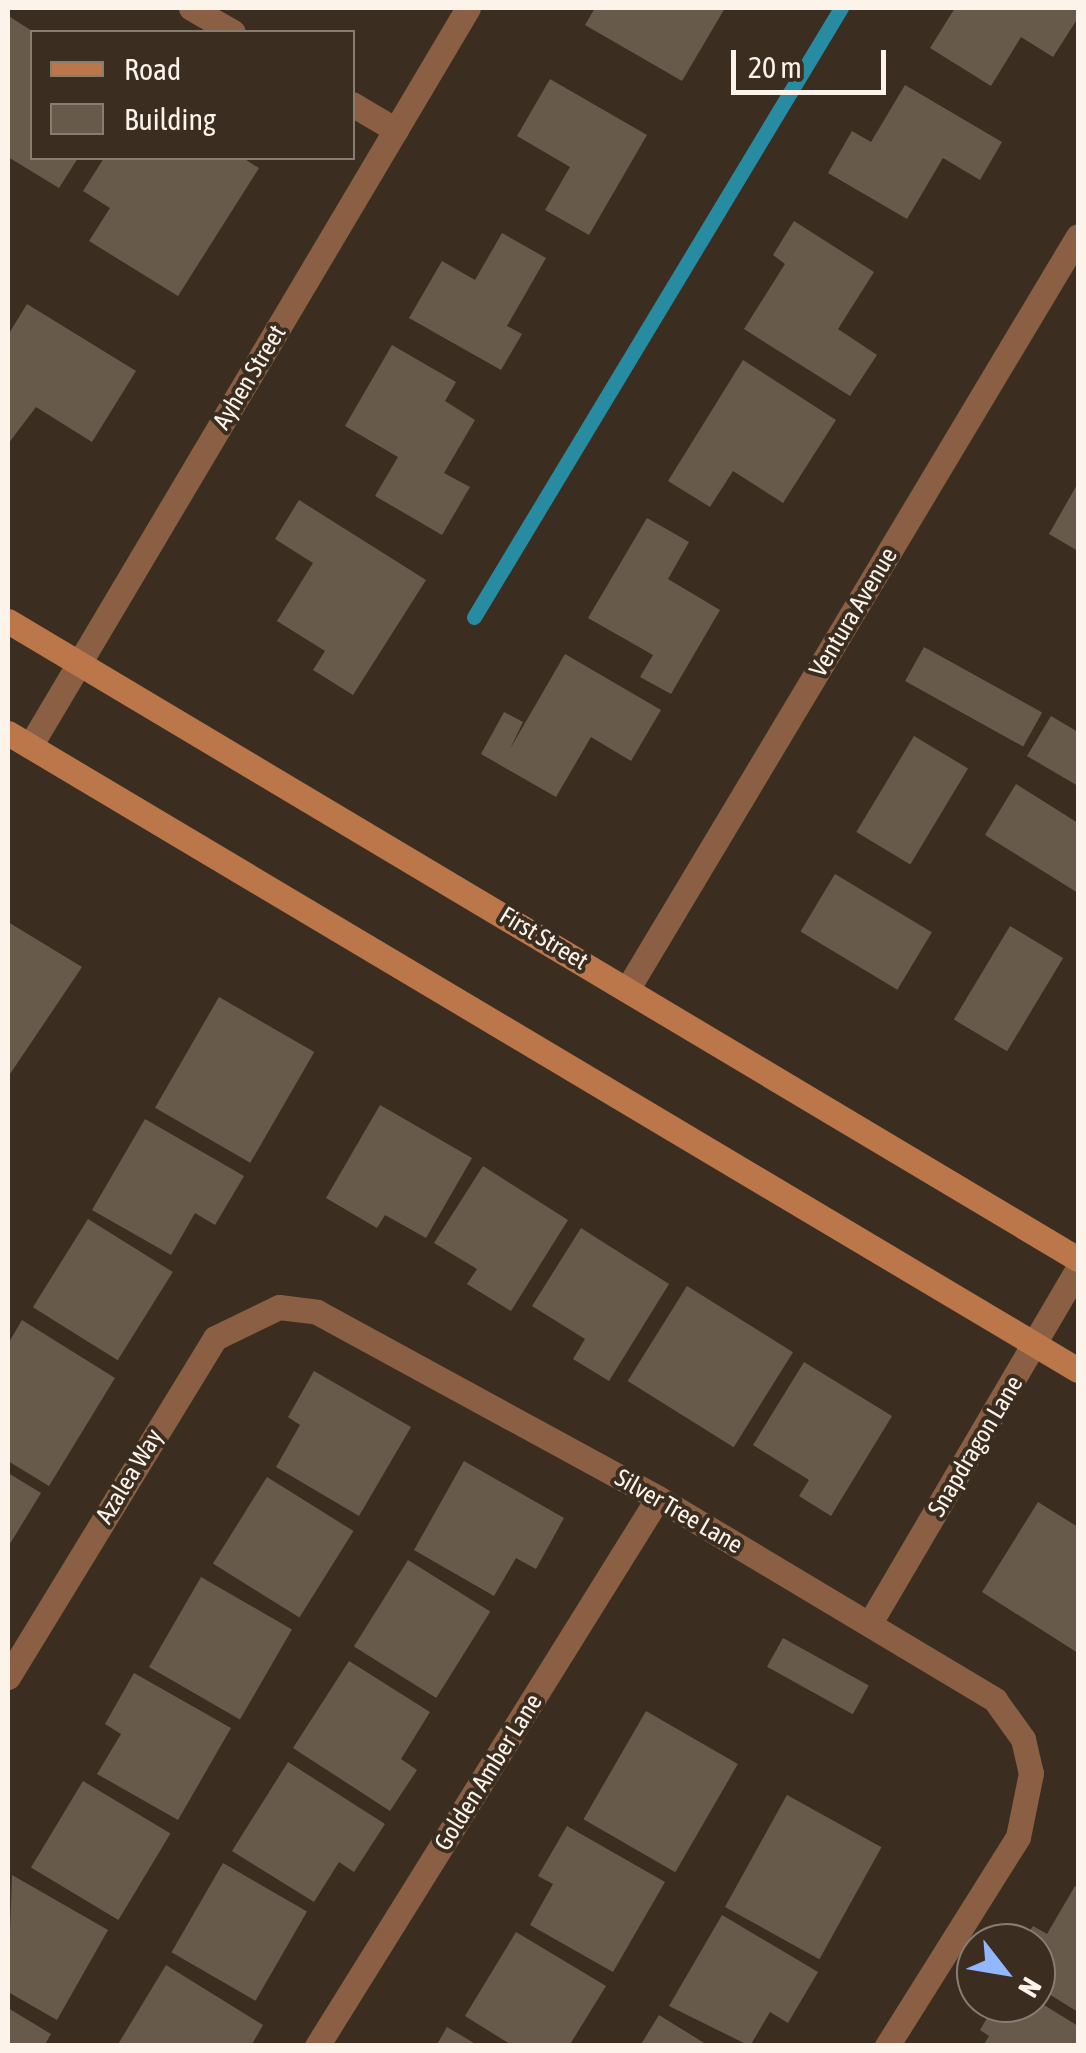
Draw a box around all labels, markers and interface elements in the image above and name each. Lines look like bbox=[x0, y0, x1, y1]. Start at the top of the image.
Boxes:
legend bbox=[30, 30, 355, 160]
scale bar bbox=[736, 30, 891, 92]
text: 20 m bbox=[748, 50, 802, 84]
text: Road bbox=[124, 52, 181, 86]
text: Building bbox=[124, 102, 216, 136]
street label: Ayhen Street bbox=[206, 319, 292, 435]
street label: Ventura Avenue bbox=[803, 542, 903, 682]
street label: First Street bbox=[494, 900, 594, 976]
street label: Snapdragon Lane bbox=[921, 1370, 1029, 1522]
street label: Azalea Way bbox=[89, 1423, 169, 1529]
street label: Silver Tree Lane bbox=[610, 1462, 748, 1560]
street label: Golden Amber Lane bbox=[428, 1688, 548, 1856]
north arrow bbox=[956, 1923, 1056, 2023]
text: N bbox=[1012, 1972, 1048, 2003]

